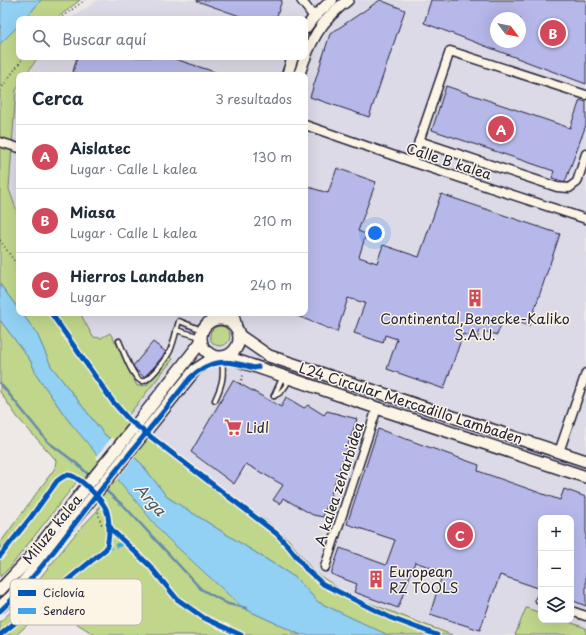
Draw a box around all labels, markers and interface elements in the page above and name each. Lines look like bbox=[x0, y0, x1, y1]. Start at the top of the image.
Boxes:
north arrow bbox=[490, 12, 526, 48]
search box bbox=[16, 16, 308, 60]
pin: B bbox=[540, 18, 566, 48]
icon: search bbox=[30, 27, 52, 49]
text: Buscar aquí bbox=[62, 27, 146, 50]
text: Cerca bbox=[32, 85, 83, 111]
text: 3 resultados bbox=[215, 89, 292, 108]
pin: A bbox=[488, 114, 514, 144]
text: Aislatec bbox=[70, 136, 131, 159]
street label: Calle B kalea bbox=[403, 137, 495, 185]
text: A bbox=[40, 147, 50, 166]
text: 130 m bbox=[253, 147, 292, 166]
text: Lugar · Calle L kalea bbox=[70, 159, 197, 178]
text: Miasa bbox=[70, 200, 116, 223]
text: B bbox=[41, 211, 49, 230]
text: 210 m bbox=[253, 211, 292, 230]
text: Lugar · Calle L kalea bbox=[70, 223, 197, 242]
your location bbox=[365, 223, 385, 243]
text: Hierros Landaben bbox=[70, 264, 204, 287]
text: C bbox=[40, 275, 50, 294]
text: 240 m bbox=[250, 275, 292, 294]
text: Lugar bbox=[70, 287, 106, 306]
building icon: Continental,Benecke-Kaliko S.A.U. bbox=[465, 288, 485, 308]
place label: Continental,Benecke-Kaliko S.A.U. bbox=[380, 308, 570, 345]
street label: L24 Circular Mercadillo Lambaden bbox=[296, 357, 526, 449]
supermarket icon: Lidl bbox=[223, 417, 243, 437]
place label: Lidl bbox=[246, 417, 269, 438]
street label: A kalea zeharbidea bbox=[309, 419, 369, 549]
water label: Arga bbox=[130, 478, 172, 521]
street label: Miluze kalea bbox=[17, 489, 87, 568]
map controls bbox=[538, 515, 574, 623]
button: + bbox=[538, 515, 574, 551]
pin: C bbox=[447, 520, 473, 550]
button: − bbox=[538, 551, 574, 587]
place label: European RZ TOOLS bbox=[389, 561, 459, 598]
building icon: European RZ TOOLS bbox=[366, 569, 386, 589]
legend bbox=[10, 579, 142, 625]
text: Ciclovía bbox=[43, 584, 85, 601]
button: layers bbox=[538, 587, 574, 623]
text: Sendero bbox=[43, 602, 85, 619]

